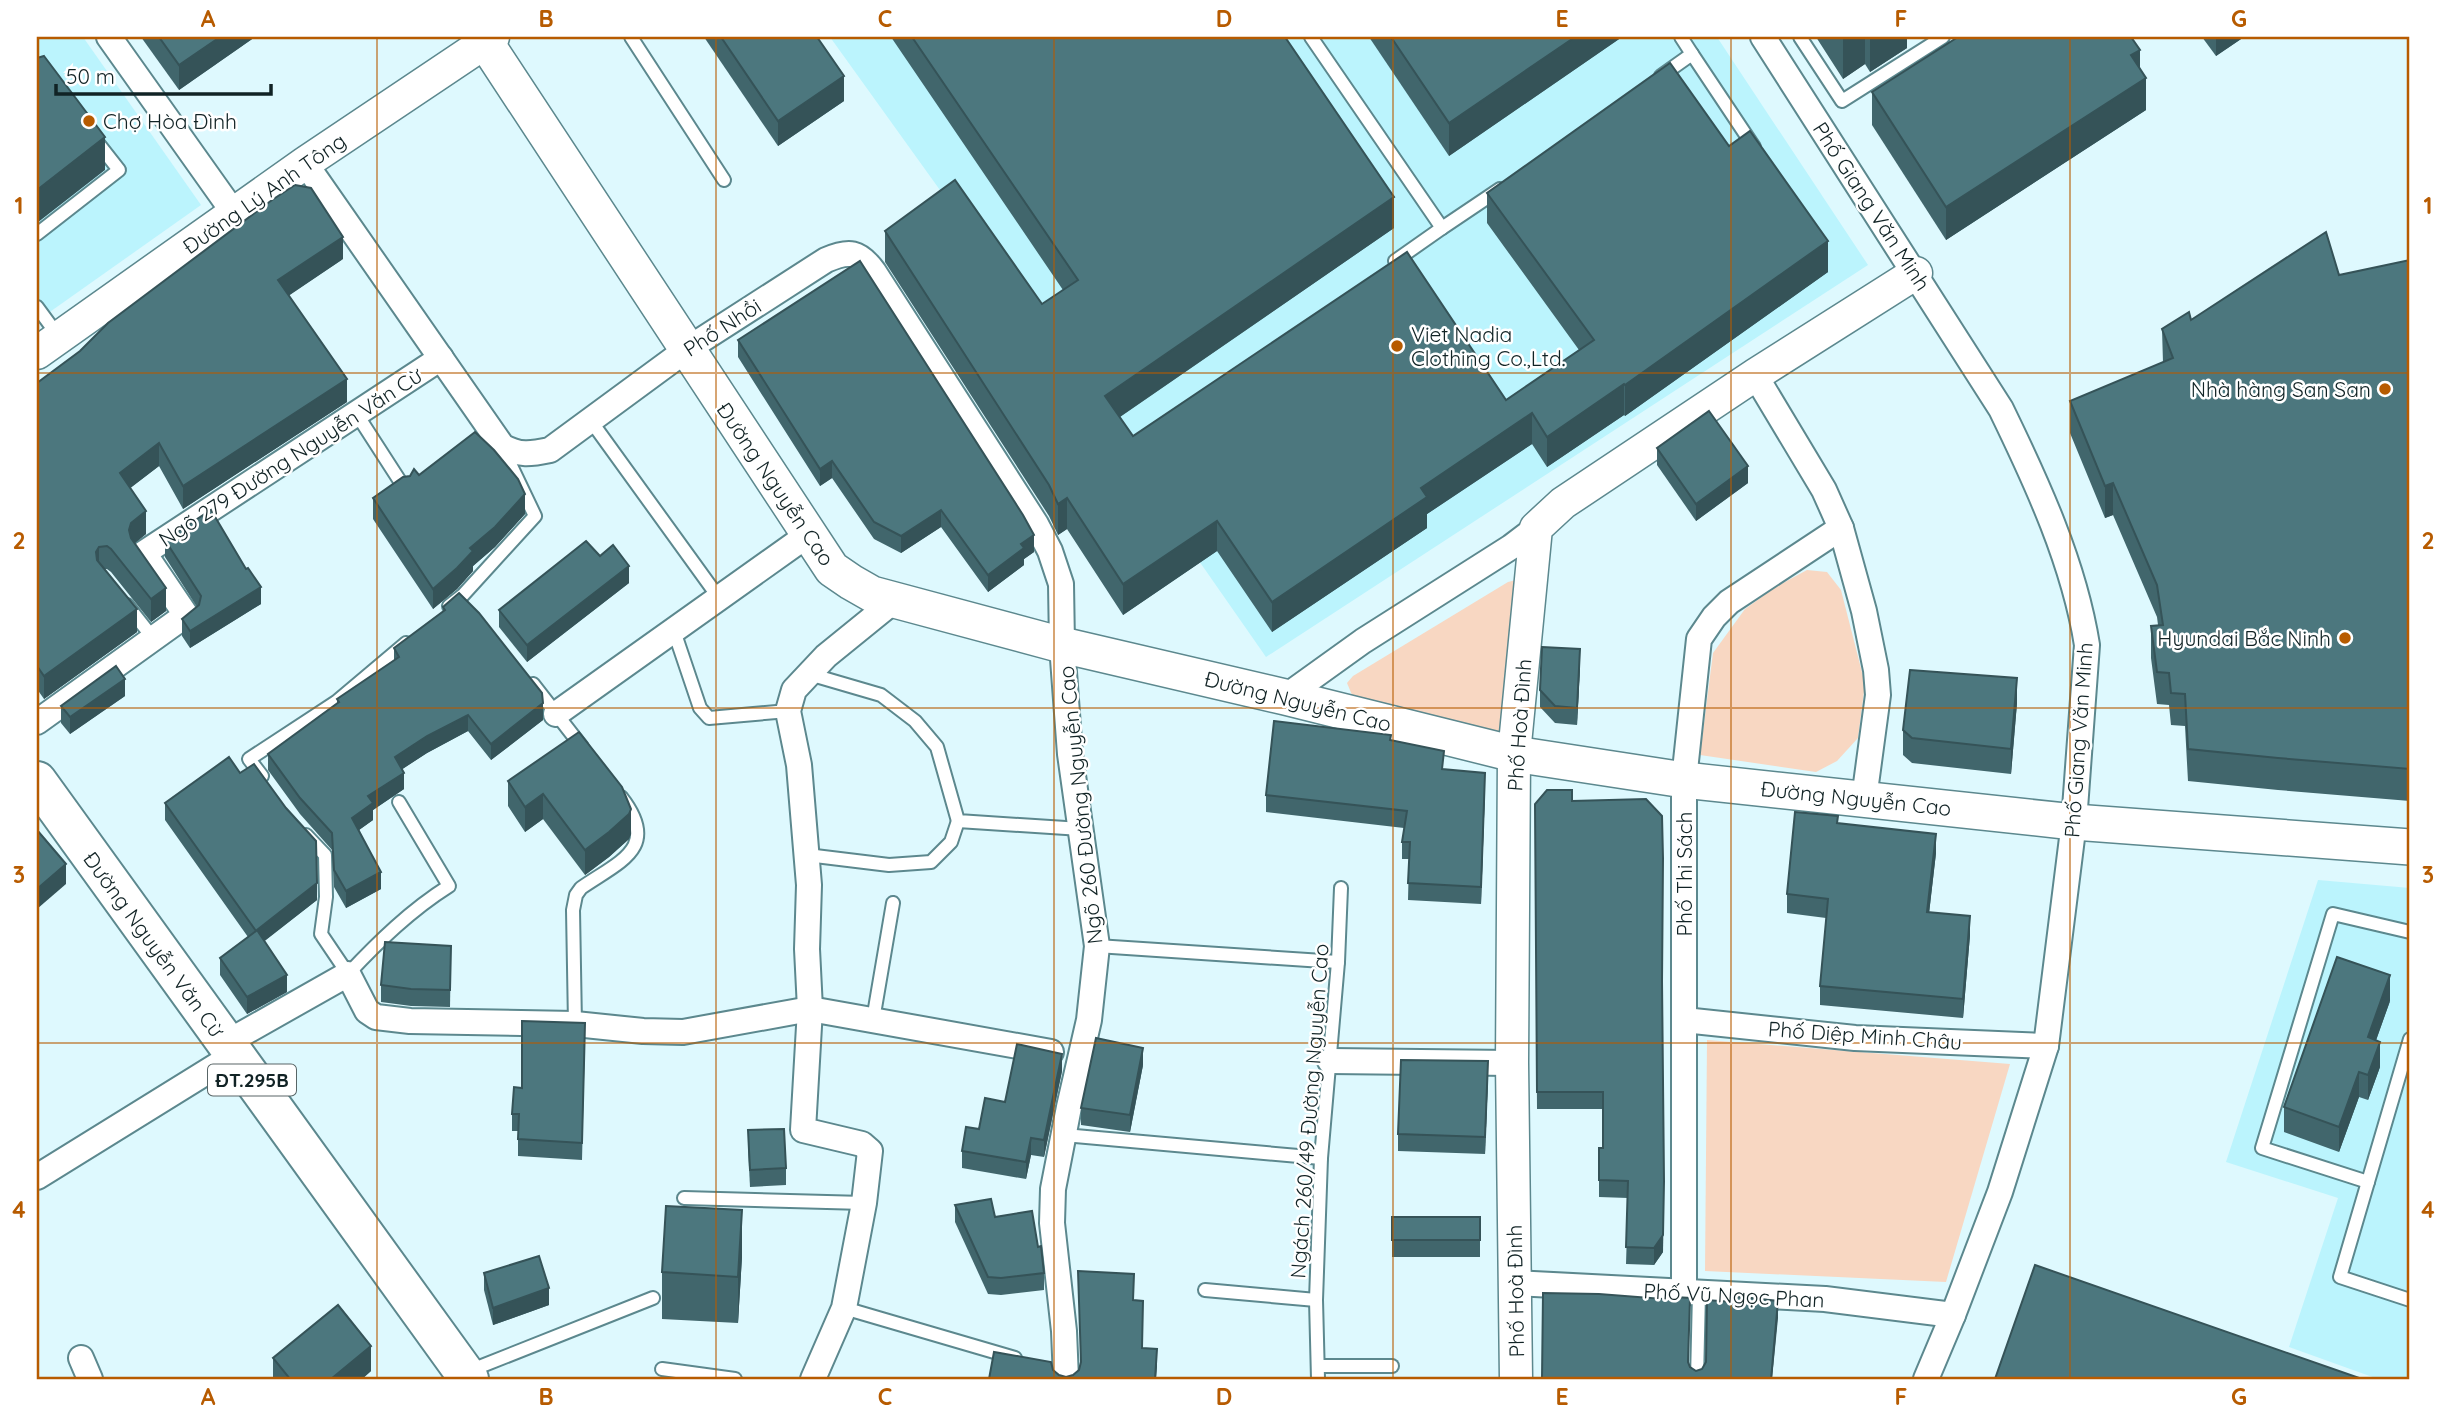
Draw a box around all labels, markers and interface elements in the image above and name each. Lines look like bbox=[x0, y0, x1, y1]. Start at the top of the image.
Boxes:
text: A bbox=[201, 4, 216, 33]
text: B bbox=[538, 4, 554, 33]
text: C bbox=[878, 4, 892, 33]
text: D bbox=[1216, 4, 1232, 33]
text: E bbox=[1555, 4, 1569, 33]
text: F bbox=[1895, 4, 1907, 33]
text: G bbox=[2231, 4, 2247, 33]
scale bar bbox=[56, 52, 271, 96]
text: 50 m bbox=[66, 63, 115, 89]
place label: Chợ Hòa Đình bbox=[103, 108, 237, 134]
marker: Chợ Hòa Đình bbox=[81, 113, 97, 129]
street label: Phố Giang Văn Minh bbox=[1808, 117, 1936, 295]
street label: Đường Lý Anh Tông bbox=[177, 127, 351, 259]
text: 1 bbox=[15, 191, 23, 220]
text: 1 bbox=[2424, 191, 2432, 220]
street label: Phố Nhồi bbox=[678, 292, 766, 362]
place label: Viet Nadia Clothing Co.,Ltd. bbox=[1411, 321, 1565, 371]
marker: Viet Nadia Clothing Co.,Ltd. bbox=[1389, 338, 1405, 354]
street label: Ngõ 279 Đường Nguyễn Văn Cừ bbox=[153, 361, 427, 552]
place label: Nhà hàng San San bbox=[2191, 376, 2371, 402]
marker: Nhà hàng San San bbox=[2377, 381, 2393, 397]
street label: Đường Nguyễn Cao bbox=[712, 397, 840, 571]
text: 2 bbox=[12, 526, 26, 555]
text: 2 bbox=[2421, 526, 2435, 555]
place label: Hyundai Bắc Ninh bbox=[2157, 625, 2331, 651]
marker: Hyundai Bắc Ninh bbox=[2337, 630, 2353, 646]
street label: Phố Giang Văn Minh bbox=[2058, 641, 2098, 839]
street label: Phố Hoà Đình bbox=[1501, 658, 1537, 792]
street label: Ngõ 260 Đường Nguyễn Cao bbox=[1052, 665, 1108, 945]
street label: Đường Nguyễn Cao bbox=[1202, 665, 1394, 737]
street label: Đường Nguyễn Cao bbox=[1759, 775, 1953, 821]
street label: Phố Thi Sách bbox=[1671, 811, 1697, 937]
street label: Đường Nguyễn Văn Cừ bbox=[78, 846, 230, 1042]
text: 3 bbox=[13, 860, 25, 889]
text: 3 bbox=[2422, 860, 2434, 889]
street label: Ngách 260/49 Đường Nguyễn Cao bbox=[1284, 943, 1334, 1279]
street label: Phố Diệp Minh Châu bbox=[1767, 1015, 1963, 1055]
road number: ĐT.295B bbox=[208, 1064, 296, 1096]
text: 4 bbox=[12, 1195, 26, 1224]
text: 4 bbox=[2421, 1195, 2435, 1224]
street label: Phố Hoà Đình bbox=[1501, 1224, 1529, 1358]
street label: Phố Vũ Ngọc Phan bbox=[1643, 1277, 1825, 1313]
text: A bbox=[201, 1382, 216, 1411]
text: B bbox=[538, 1382, 554, 1411]
text: C bbox=[878, 1382, 892, 1411]
text: D bbox=[1216, 1382, 1232, 1411]
text: E bbox=[1555, 1382, 1569, 1411]
text: F bbox=[1895, 1382, 1907, 1411]
text: G bbox=[2231, 1382, 2247, 1411]

